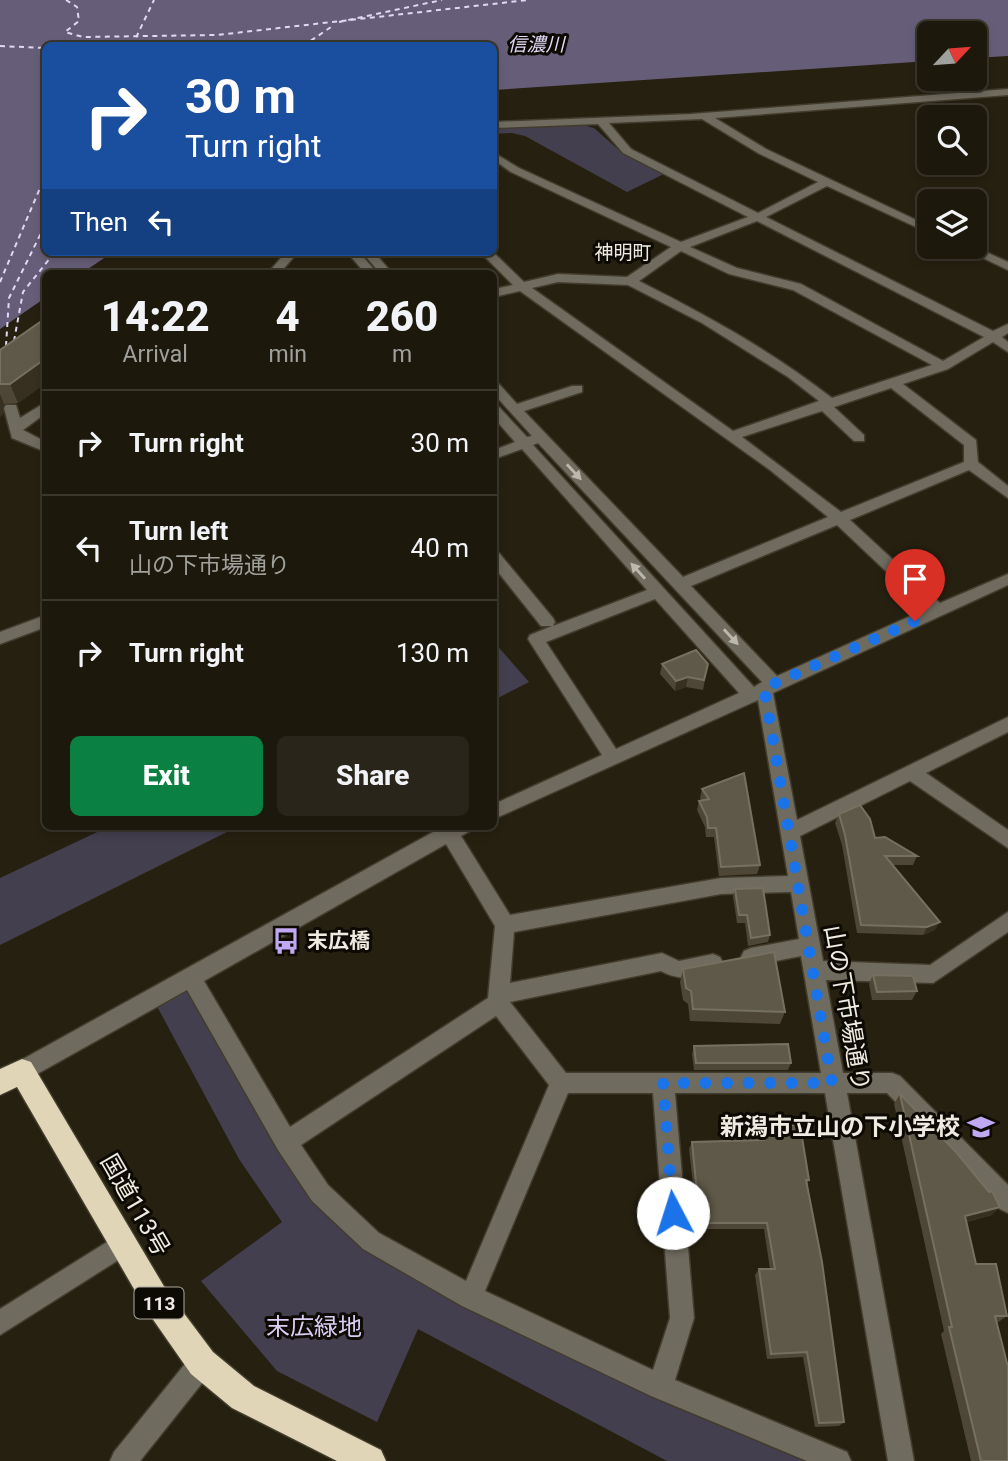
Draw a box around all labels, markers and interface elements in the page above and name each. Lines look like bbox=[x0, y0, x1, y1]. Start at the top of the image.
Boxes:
north arrow bbox=[917, 21, 987, 91]
map controls bbox=[917, 21, 987, 259]
water label: 信濃川 bbox=[507, 33, 566, 56]
text: 30 m bbox=[185, 68, 296, 125]
icon: right bbox=[70, 70, 161, 161]
button: search bbox=[917, 105, 987, 175]
text: Turn right bbox=[185, 127, 321, 165]
button: layers bbox=[917, 189, 987, 259]
icon: left bbox=[142, 203, 180, 241]
text: Then bbox=[70, 207, 128, 237]
district label: 神明町 bbox=[594, 241, 652, 264]
text: 14:22 bbox=[101, 292, 210, 341]
text: 4 bbox=[276, 292, 300, 341]
text: 260 bbox=[366, 292, 438, 341]
text: Arrival bbox=[123, 341, 188, 368]
text: min bbox=[268, 341, 307, 368]
text: m bbox=[392, 341, 412, 368]
icon: right bbox=[70, 424, 108, 462]
text: Turn right bbox=[129, 428, 244, 458]
text: 30 m bbox=[411, 428, 469, 458]
one-way arrow bbox=[566, 463, 582, 480]
text: Turn left bbox=[129, 516, 228, 546]
icon: left bbox=[70, 529, 108, 567]
text: 40 m bbox=[411, 533, 469, 563]
pin bbox=[885, 549, 945, 621]
text: 山の下市場通り bbox=[129, 552, 290, 579]
icon: arrive bbox=[896, 560, 934, 598]
one-way arrow bbox=[630, 562, 646, 580]
one-way arrow bbox=[722, 628, 738, 645]
icon: right bbox=[70, 634, 108, 672]
text: Turn right bbox=[129, 638, 244, 668]
text: 130 m bbox=[396, 638, 469, 668]
button: Exit bbox=[70, 736, 263, 816]
button: Share bbox=[277, 736, 469, 816]
street label: 山の下市場通り bbox=[819, 923, 875, 1093]
bus stop icon: 末広橋 bbox=[271, 926, 301, 956]
place label: 末広橋 bbox=[307, 929, 370, 953]
school or university icon: 新潟市立山の下小学校 bbox=[966, 1112, 996, 1142]
place label: 新潟市立山の下小学校 bbox=[720, 1113, 960, 1141]
street label: 国道113号 bbox=[95, 1149, 175, 1261]
position arrow bbox=[636, 1176, 710, 1250]
road number: 113 bbox=[134, 1288, 184, 1318]
park label: 末広緑地 bbox=[266, 1313, 362, 1341]

